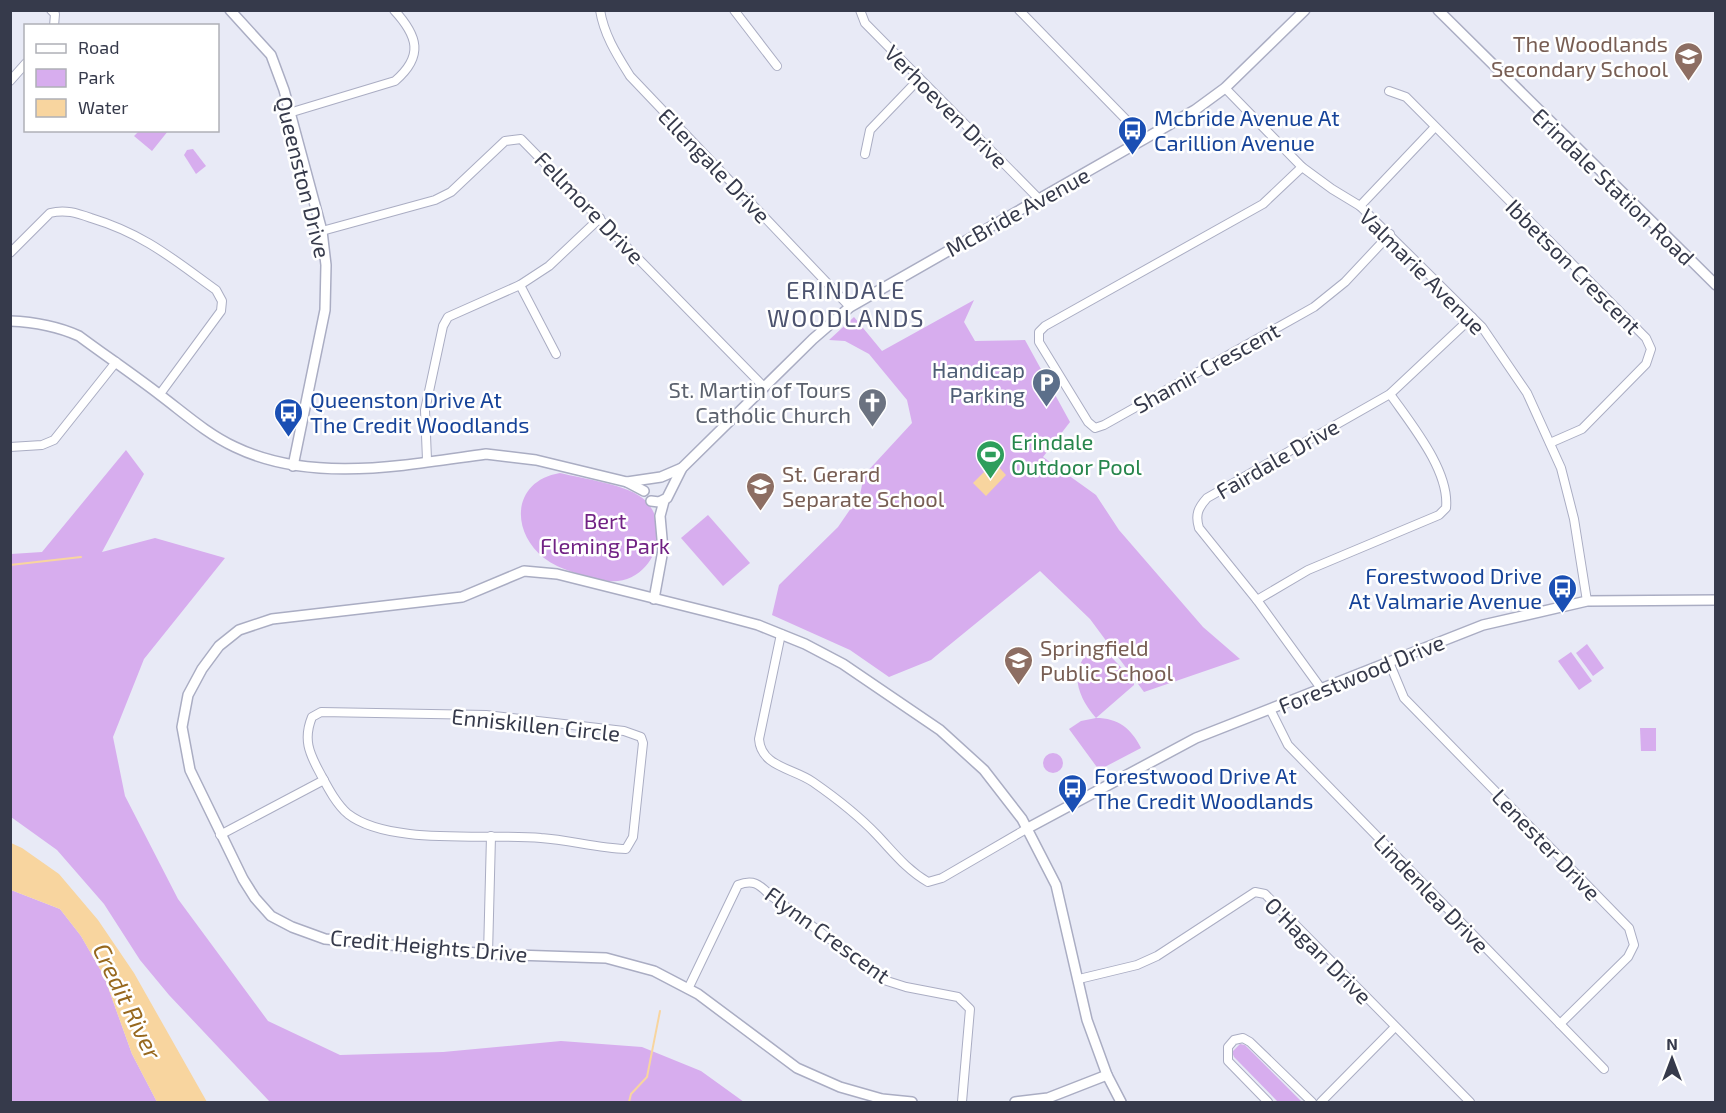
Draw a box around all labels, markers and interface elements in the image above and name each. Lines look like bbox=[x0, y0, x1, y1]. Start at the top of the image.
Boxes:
legend bbox=[24, 24, 219, 132]
place label: The Woodlands Secondary School bbox=[1491, 30, 1668, 81]
text: Road bbox=[78, 36, 119, 58]
street label: Verhoeven Drive bbox=[880, 39, 1014, 173]
school or university icon: The Woodlands Secondary School bbox=[1673, 40, 1705, 82]
text: Park bbox=[78, 66, 115, 88]
street label: Queenston Drive bbox=[270, 93, 337, 261]
text: Water bbox=[78, 96, 128, 118]
street label: Ellengale Drive bbox=[654, 102, 776, 228]
street label: Erindale Station Road bbox=[1528, 102, 1700, 270]
place label: Mcbride Avenue At Carillion Avenue bbox=[1154, 104, 1340, 155]
bus stop icon: Mcbride Avenue At Carillion Avenue bbox=[1117, 114, 1149, 156]
street label: Fellmore Drive bbox=[530, 146, 650, 268]
street label: McBride Avenue bbox=[941, 161, 1093, 261]
street label: Ibbetson Crescent bbox=[1501, 193, 1647, 339]
street label: Valmarie Avenue bbox=[1355, 203, 1491, 339]
district label: ERINDALE WOODLANDS bbox=[767, 275, 925, 332]
street label: Shamir Crescent bbox=[1128, 316, 1284, 418]
place label: Handicap Parking bbox=[932, 356, 1025, 407]
parking icon: Handicap Parking bbox=[1030, 366, 1062, 408]
place label: St. Martin of Tours Catholic Church bbox=[669, 376, 851, 427]
place label: Queenston Drive At The Credit Woodlands bbox=[310, 386, 529, 437]
church icon: St. Martin of Tours Catholic Church bbox=[856, 386, 888, 428]
bus stop icon: Queenston Drive At The Credit Woodlands bbox=[273, 396, 305, 438]
street label: Fairdale Drive bbox=[1211, 412, 1343, 504]
place label: Erindale Outdoor Pool bbox=[1011, 428, 1142, 479]
sports icon: Erindale Outdoor Pool bbox=[974, 438, 1006, 480]
place label: St. Gerard Separate School bbox=[782, 460, 945, 511]
school or university icon: St. Gerard Separate School bbox=[745, 470, 777, 512]
park label: Bert Fleming Park bbox=[540, 507, 670, 558]
place label: Forestwood Drive At Valmarie Avenue bbox=[1349, 562, 1542, 613]
bus stop icon: Forestwood Drive At Valmarie Avenue bbox=[1547, 572, 1579, 614]
street label: Forestwood Drive bbox=[1274, 628, 1448, 718]
place label: Springfield Public School bbox=[1040, 634, 1174, 685]
school or university icon: Springfield Public School bbox=[1003, 644, 1035, 686]
street label: Enniskillen Circle bbox=[450, 702, 622, 746]
place label: Forestwood Drive At The Credit Woodlands bbox=[1094, 762, 1313, 813]
bus stop icon: Forestwood Drive At The Credit Woodlands bbox=[1057, 772, 1089, 814]
street label: Lenester Drive bbox=[1487, 783, 1607, 905]
street label: Lindenlea Drive bbox=[1369, 828, 1495, 958]
street label: Flynn Crescent bbox=[761, 880, 895, 988]
street label: O'Hagan Drive bbox=[1260, 891, 1378, 1009]
street label: Credit Heights Drive bbox=[329, 923, 529, 967]
water label: Credit River bbox=[87, 938, 169, 1064]
north arrow bbox=[1642, 1029, 1702, 1089]
text: N bbox=[1666, 1034, 1678, 1053]

